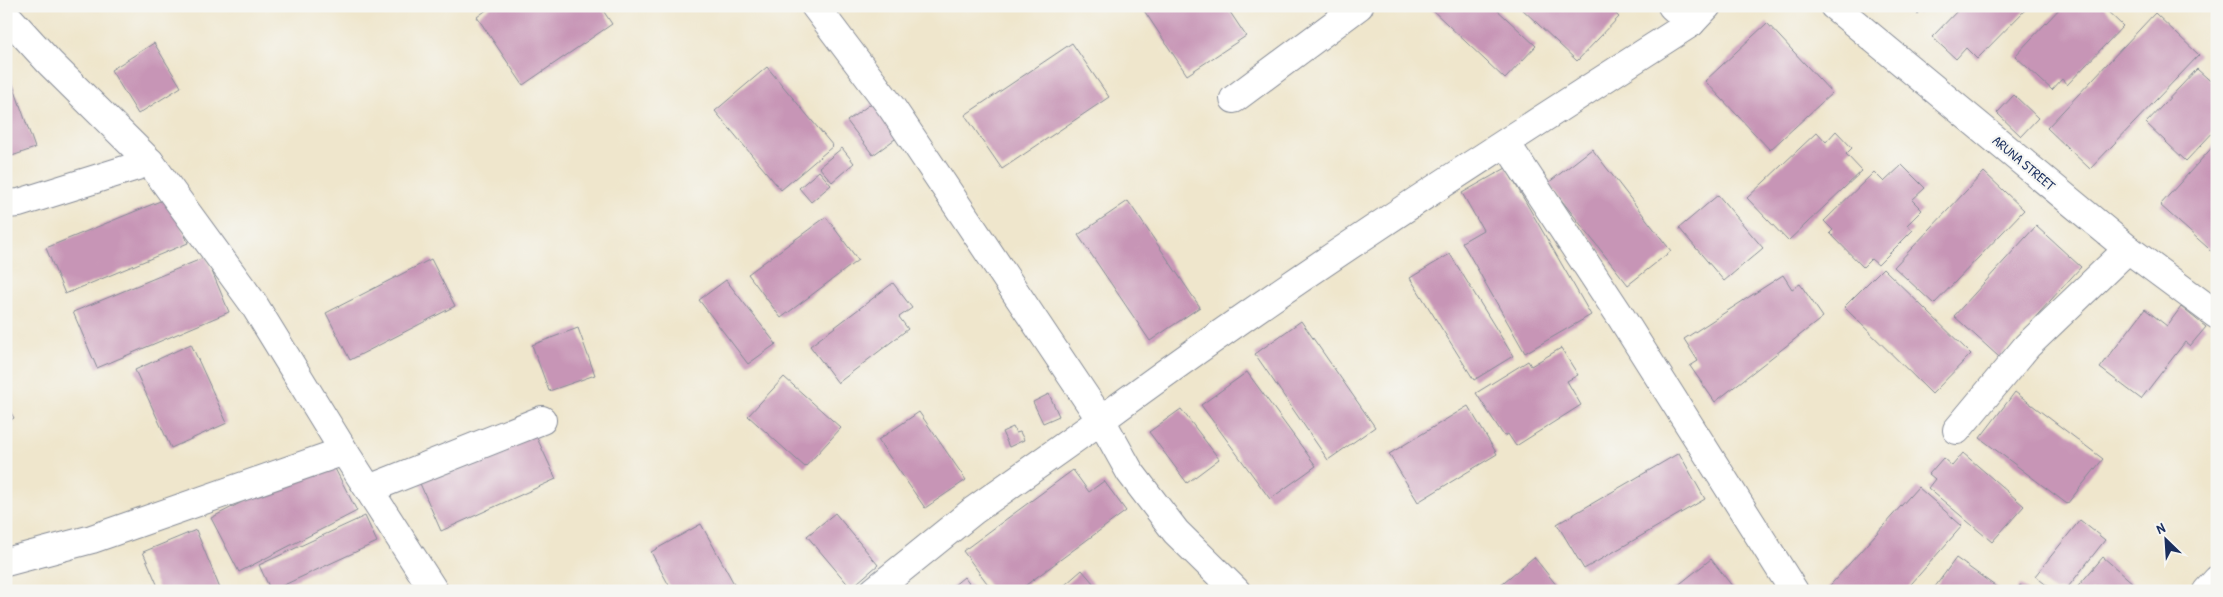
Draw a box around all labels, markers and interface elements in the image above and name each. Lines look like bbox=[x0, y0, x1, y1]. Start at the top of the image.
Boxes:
street label: ARUNA STREET bbox=[1989, 131, 2060, 195]
north arrow bbox=[2140, 514, 2190, 564]
text: N bbox=[2153, 517, 2168, 538]

